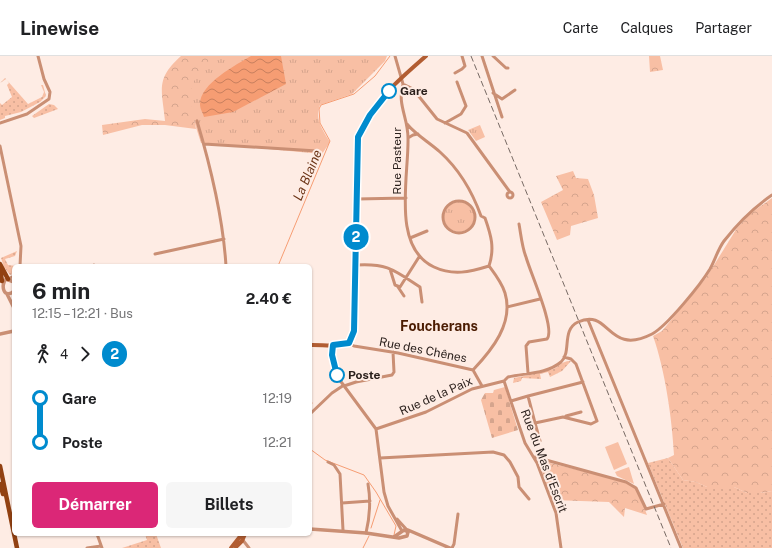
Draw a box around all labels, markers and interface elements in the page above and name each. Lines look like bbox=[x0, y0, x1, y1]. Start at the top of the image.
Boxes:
text: Linewise bbox=[20, 17, 99, 39]
text: Carte bbox=[563, 20, 599, 36]
text: Calques bbox=[621, 20, 673, 36]
text: Partager bbox=[695, 20, 752, 36]
marker: Gare bbox=[381, 83, 397, 99]
place label: Gare bbox=[400, 84, 428, 98]
street label: Rue Pasteur bbox=[390, 127, 404, 195]
water label: La Blaine bbox=[290, 148, 325, 203]
line badge: 2 bbox=[343, 224, 369, 250]
text: 2 bbox=[352, 229, 360, 245]
text: 6 min bbox=[32, 278, 90, 304]
text: 2.40 € bbox=[246, 290, 292, 307]
text: 12:15 – 12:21 · Bus bbox=[32, 306, 133, 321]
district label: Foucherans bbox=[400, 318, 478, 334]
street label: Rue des Chênes bbox=[378, 335, 468, 365]
icon: walk bbox=[32, 343, 54, 365]
icon: forward bbox=[74, 343, 96, 365]
text: 2 bbox=[110, 346, 119, 362]
text: 4 bbox=[60, 347, 68, 362]
marker: Poste bbox=[329, 367, 345, 383]
place label: Poste bbox=[348, 368, 381, 382]
street label: Rue de la Paix bbox=[397, 374, 475, 418]
text: Gare bbox=[62, 390, 97, 407]
text: 12:19 bbox=[263, 391, 292, 406]
street label: Rue du Mas d'Escrit bbox=[518, 407, 570, 515]
text: Poste bbox=[62, 434, 103, 451]
text: 12:21 bbox=[263, 435, 292, 450]
button: Démarrer bbox=[32, 482, 158, 528]
button: Billets bbox=[166, 482, 292, 528]

